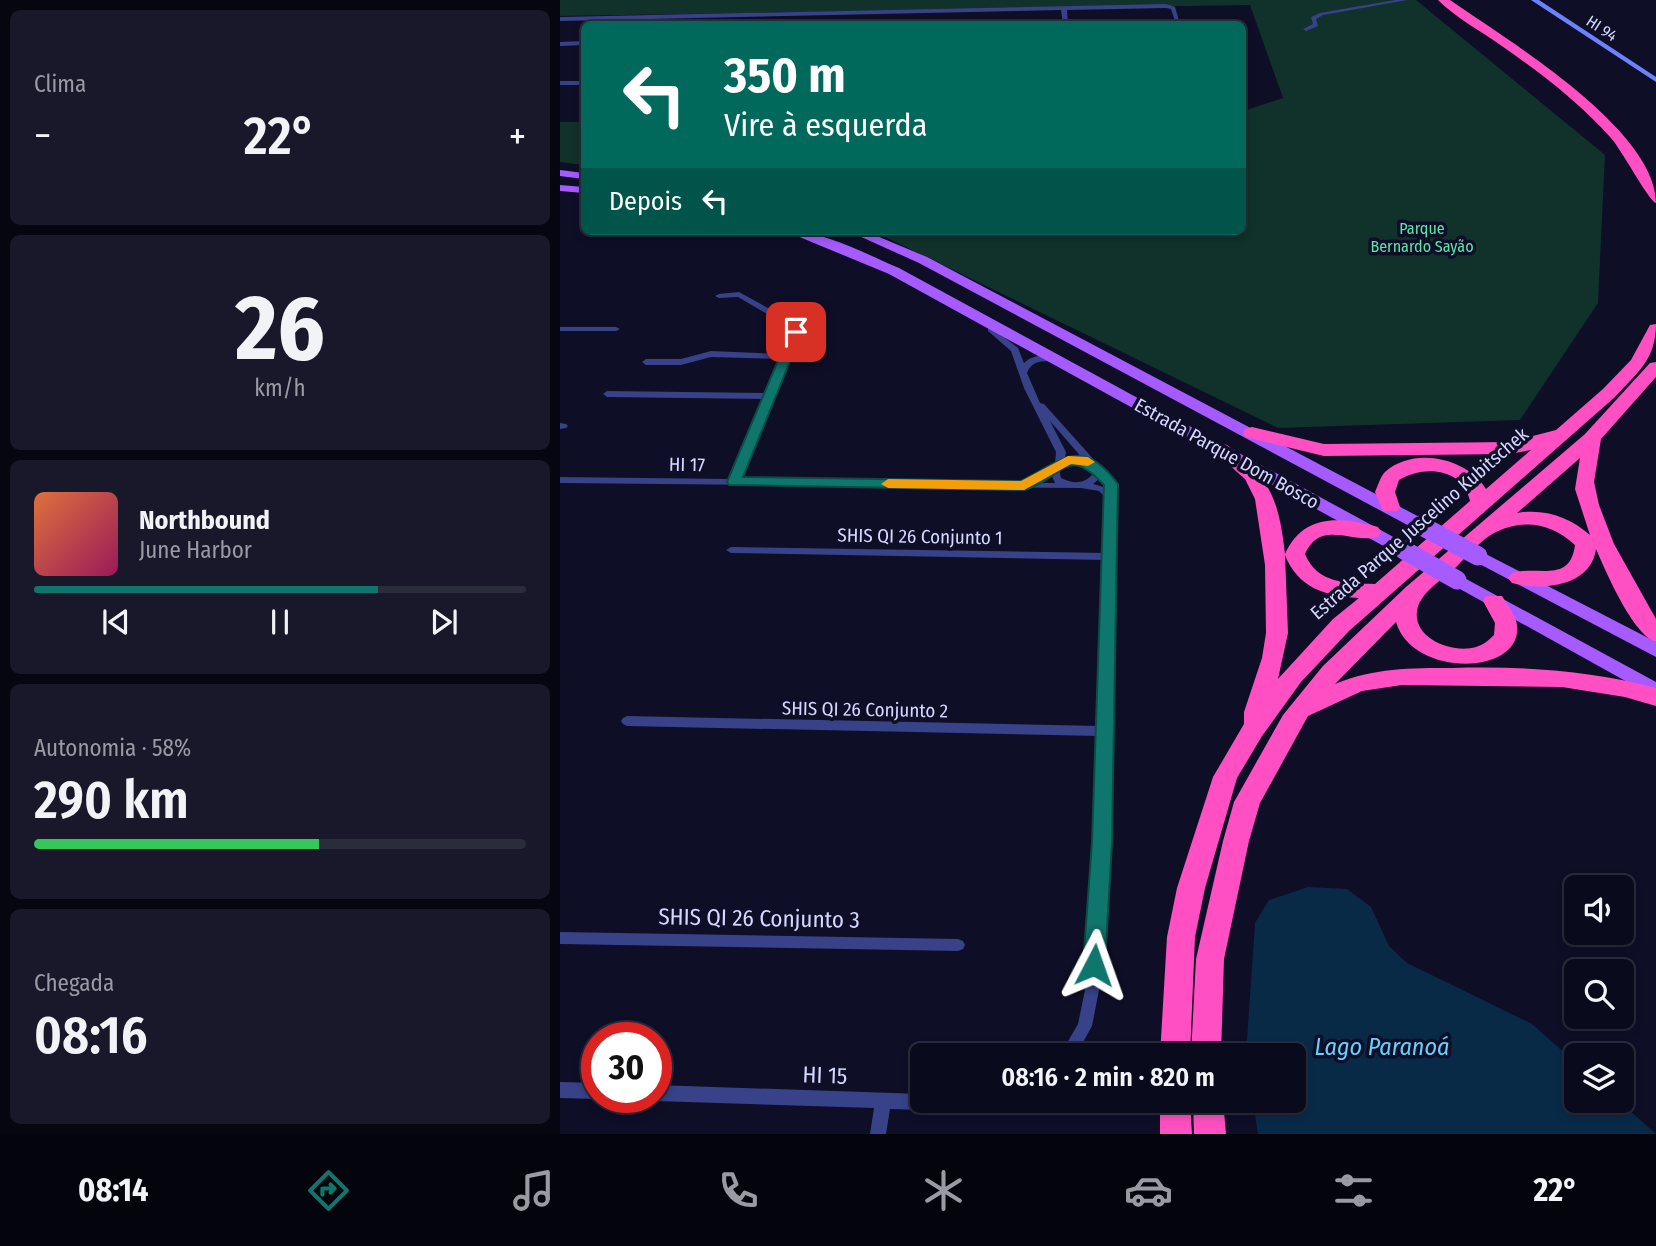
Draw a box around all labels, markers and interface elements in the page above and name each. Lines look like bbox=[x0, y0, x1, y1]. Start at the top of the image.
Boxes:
street label: HI 94 bbox=[1583, 11, 1621, 46]
text: 350 m bbox=[724, 46, 846, 105]
icon: left bbox=[609, 49, 700, 140]
text: Clima bbox=[34, 70, 86, 98]
text: 22° bbox=[244, 105, 316, 168]
text: Vire à esquerda bbox=[724, 106, 927, 144]
text: − bbox=[34, 113, 51, 159]
text: + bbox=[509, 113, 526, 159]
icon: left bbox=[696, 182, 734, 220]
text: Depois bbox=[609, 186, 682, 217]
park label: Parque Bernardo Sayão bbox=[1370, 219, 1474, 256]
text: 26 bbox=[235, 274, 325, 383]
pin bbox=[766, 302, 826, 362]
icon: arrive bbox=[777, 313, 815, 351]
text: km/h bbox=[254, 374, 306, 402]
street label: Estrada Parque Dom Bosco bbox=[1131, 393, 1323, 514]
street label: Estrada Parque Juscelino Kubitschek bbox=[1306, 422, 1533, 624]
street label: HI 17 bbox=[669, 453, 706, 476]
text: Northbound bbox=[139, 505, 270, 536]
street label: SHIS QI 26 Conjunto 1 bbox=[837, 524, 1003, 549]
text: June Harbor bbox=[139, 536, 252, 564]
icon: previous bbox=[97, 603, 135, 641]
icon: pause bbox=[261, 603, 299, 641]
icon: next bbox=[425, 603, 463, 641]
street label: SHIS QI 26 Conjunto 2 bbox=[782, 697, 948, 722]
text: Autonomia · 58% bbox=[34, 734, 191, 762]
text: 290 km bbox=[34, 769, 189, 832]
map controls bbox=[1564, 875, 1634, 1113]
button: sound bbox=[1564, 875, 1634, 945]
street label: SHIS QI 26 Conjunto 3 bbox=[658, 902, 860, 934]
position arrow bbox=[1057, 928, 1131, 1002]
button: search bbox=[1564, 959, 1634, 1029]
text: Chegada bbox=[34, 969, 114, 997]
text: 08:16 bbox=[34, 1004, 148, 1067]
speed limit sign: 30 bbox=[581, 1022, 672, 1113]
water label: Lago Paranoá bbox=[1315, 1033, 1449, 1061]
button: layers bbox=[1564, 1043, 1634, 1113]
street label: HI 15 bbox=[802, 1060, 848, 1090]
text: 08:16 · 2 min · 820 m bbox=[1001, 1062, 1215, 1093]
icon: directions bbox=[304, 1166, 353, 1215]
icon: music bbox=[509, 1166, 558, 1215]
icon: phone bbox=[714, 1166, 763, 1215]
icon: climate bbox=[919, 1166, 968, 1215]
icon: car bbox=[1124, 1166, 1173, 1215]
icon: filters bbox=[1329, 1166, 1378, 1215]
text: 08:14 bbox=[78, 1171, 149, 1209]
text: 22° bbox=[1533, 1171, 1578, 1209]

